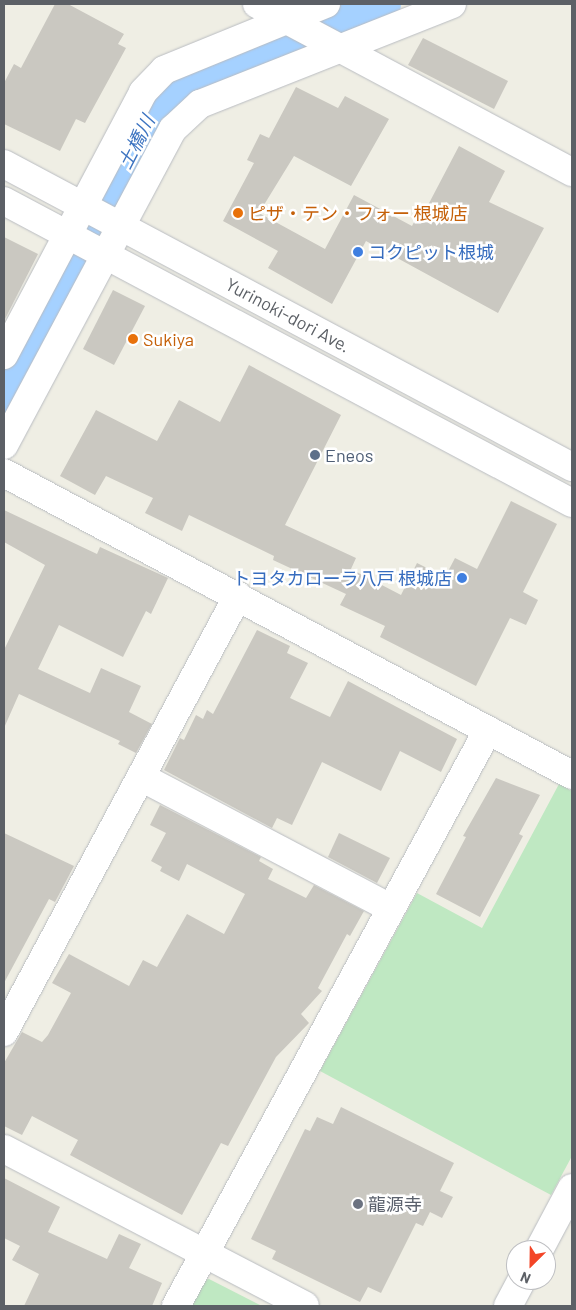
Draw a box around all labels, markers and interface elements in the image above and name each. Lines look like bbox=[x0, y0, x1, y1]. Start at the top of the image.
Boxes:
water label: 土橋川 bbox=[113, 111, 159, 173]
place label: ピザ・テン・フォー 根城店 bbox=[248, 202, 468, 224]
marker: ピザ・テン・フォー 根城店 bbox=[232, 207, 244, 219]
place label: コクピット根城 bbox=[368, 241, 494, 263]
marker: コクピット根城 bbox=[352, 246, 364, 258]
street label: Yurinoki-dori Ave. bbox=[222, 273, 354, 357]
place label: Sukiya bbox=[143, 328, 194, 350]
marker: Sukiya bbox=[127, 333, 139, 345]
place label: Eneos bbox=[325, 444, 374, 466]
marker: Eneos bbox=[309, 449, 321, 461]
place label: トヨタカローラ八戸 根城店 bbox=[232, 567, 452, 589]
marker: トヨタカローラ八戸 根城店 bbox=[456, 572, 468, 584]
place label: 龍源寺 bbox=[368, 1193, 422, 1215]
marker: 龍源寺 bbox=[352, 1198, 364, 1210]
north arrow bbox=[506, 1240, 556, 1290]
text: N bbox=[518, 1269, 533, 1288]

